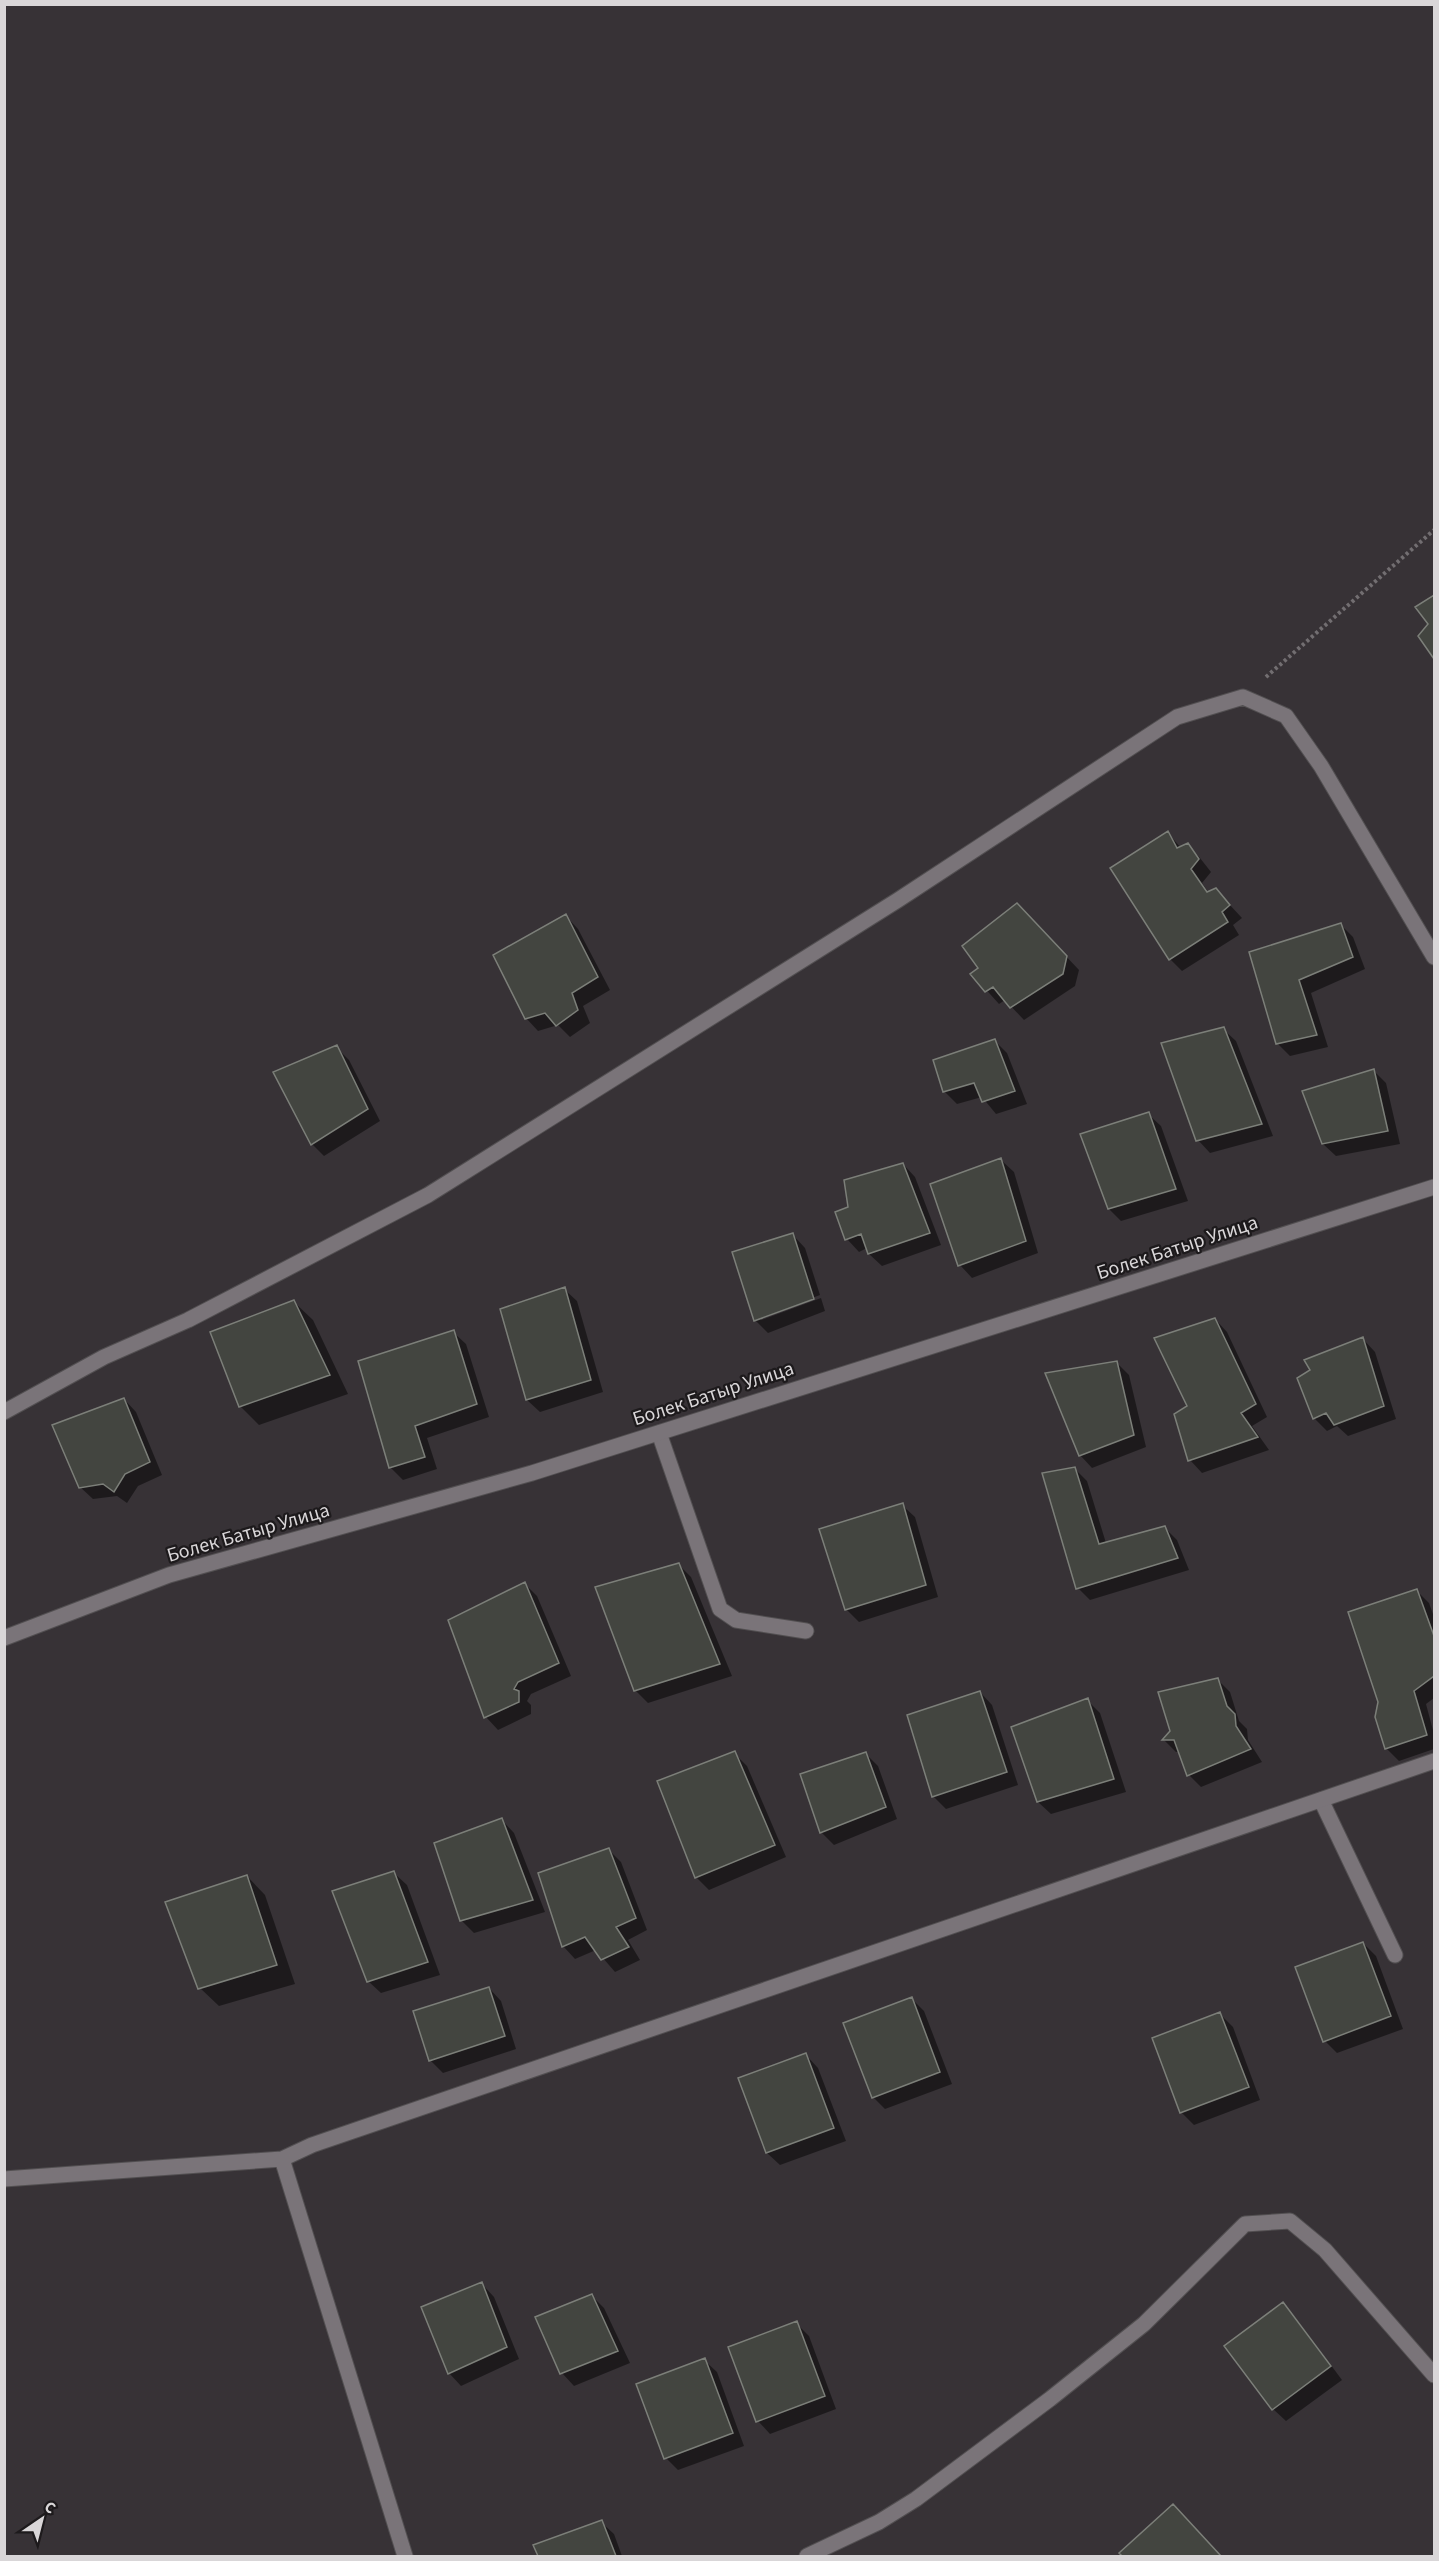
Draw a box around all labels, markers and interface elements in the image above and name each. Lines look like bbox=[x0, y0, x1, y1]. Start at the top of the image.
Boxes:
street label: Болек Батыр Улица bbox=[1093, 1209, 1262, 1287]
street label: Болек Батыр Улица bbox=[629, 1355, 798, 1433]
street label: Болек Батыр Улица bbox=[164, 1496, 333, 1570]
north arrow bbox=[12, 2489, 72, 2549]
text: С bbox=[40, 2496, 60, 2519]

